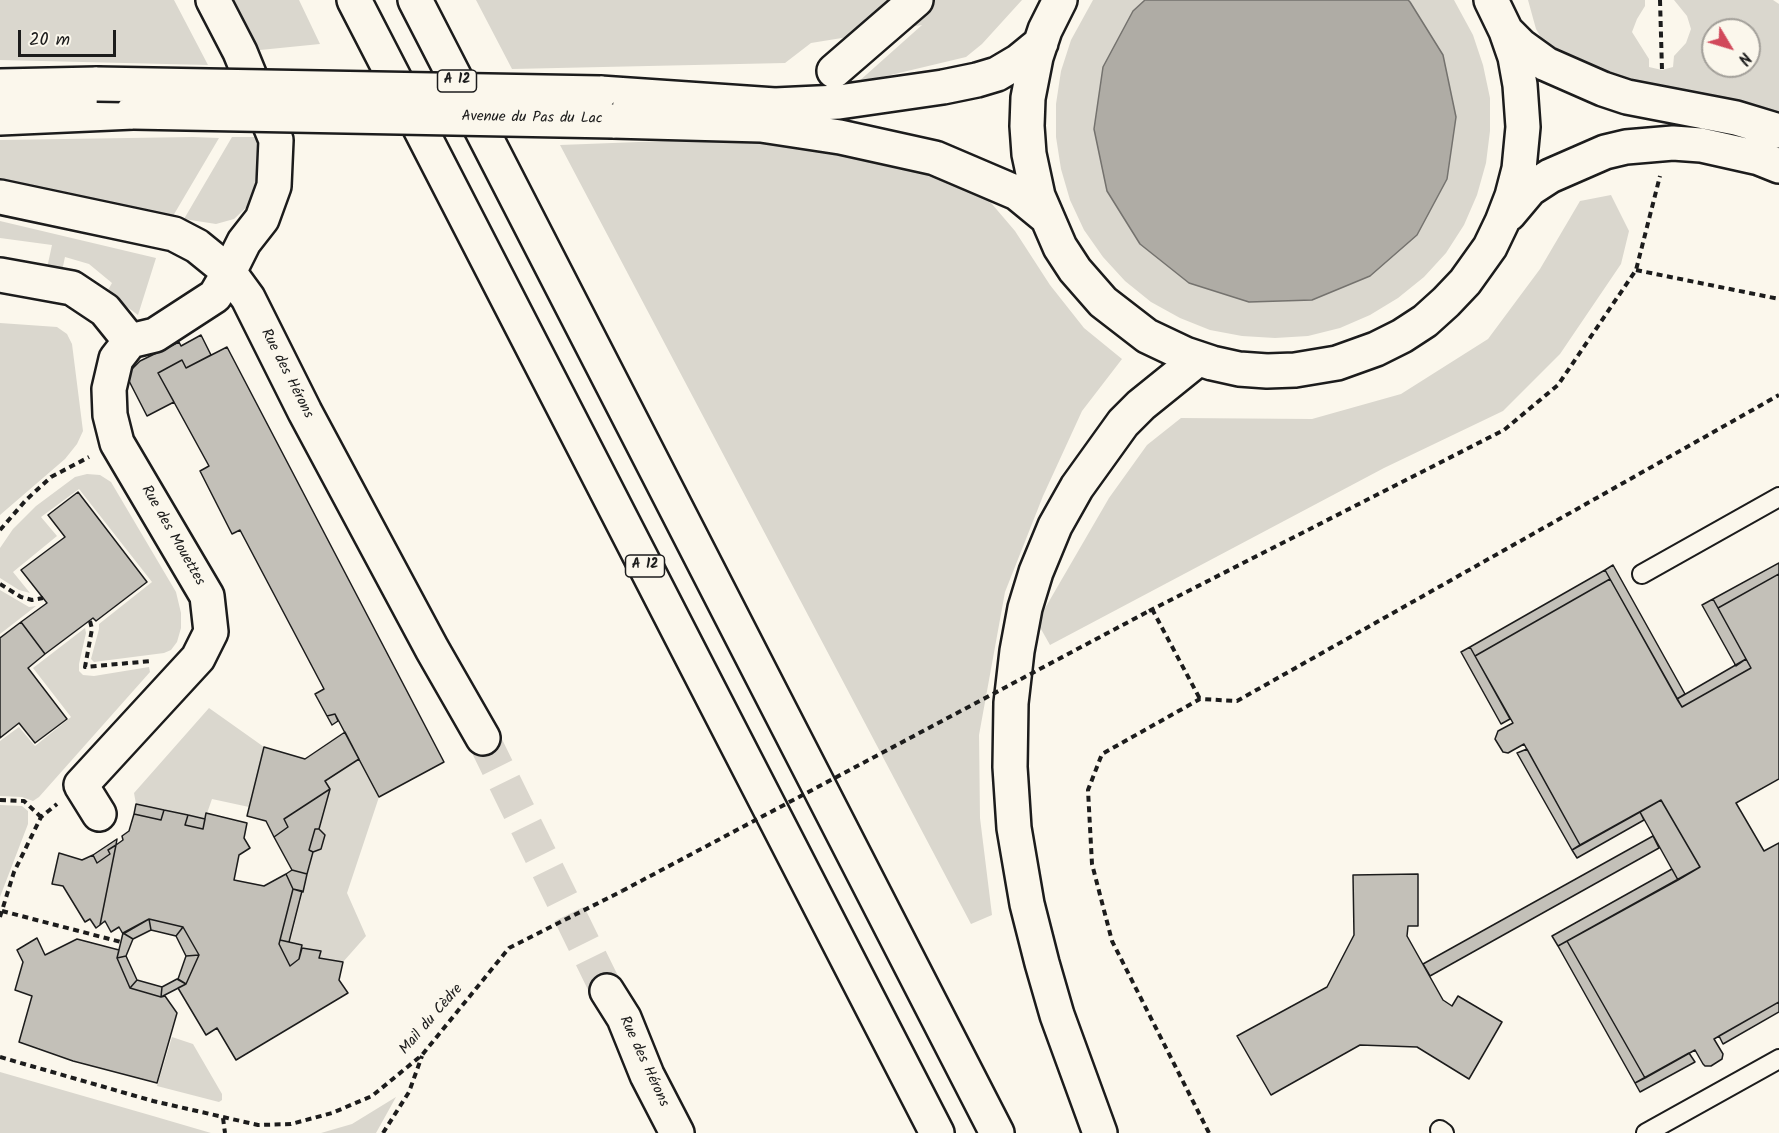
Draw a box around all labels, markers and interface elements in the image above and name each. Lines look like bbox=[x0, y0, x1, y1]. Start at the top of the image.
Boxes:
scale bar bbox=[21, 18, 118, 56]
north arrow bbox=[1701, 18, 1761, 78]
text: 20 m bbox=[29, 26, 70, 55]
text: N bbox=[1731, 46, 1757, 70]
road number: A 12 bbox=[438, 70, 476, 92]
street label: Avenue du Pas du Lac bbox=[461, 109, 603, 129]
street label: Rue des Hérons bbox=[256, 326, 316, 422]
street label: Rue des Mouettes bbox=[136, 483, 208, 589]
road number: A 12 bbox=[626, 555, 664, 577]
street label: Mail du Cèdre bbox=[396, 981, 468, 1059]
street label: Rue des Hérons bbox=[614, 1014, 672, 1110]

